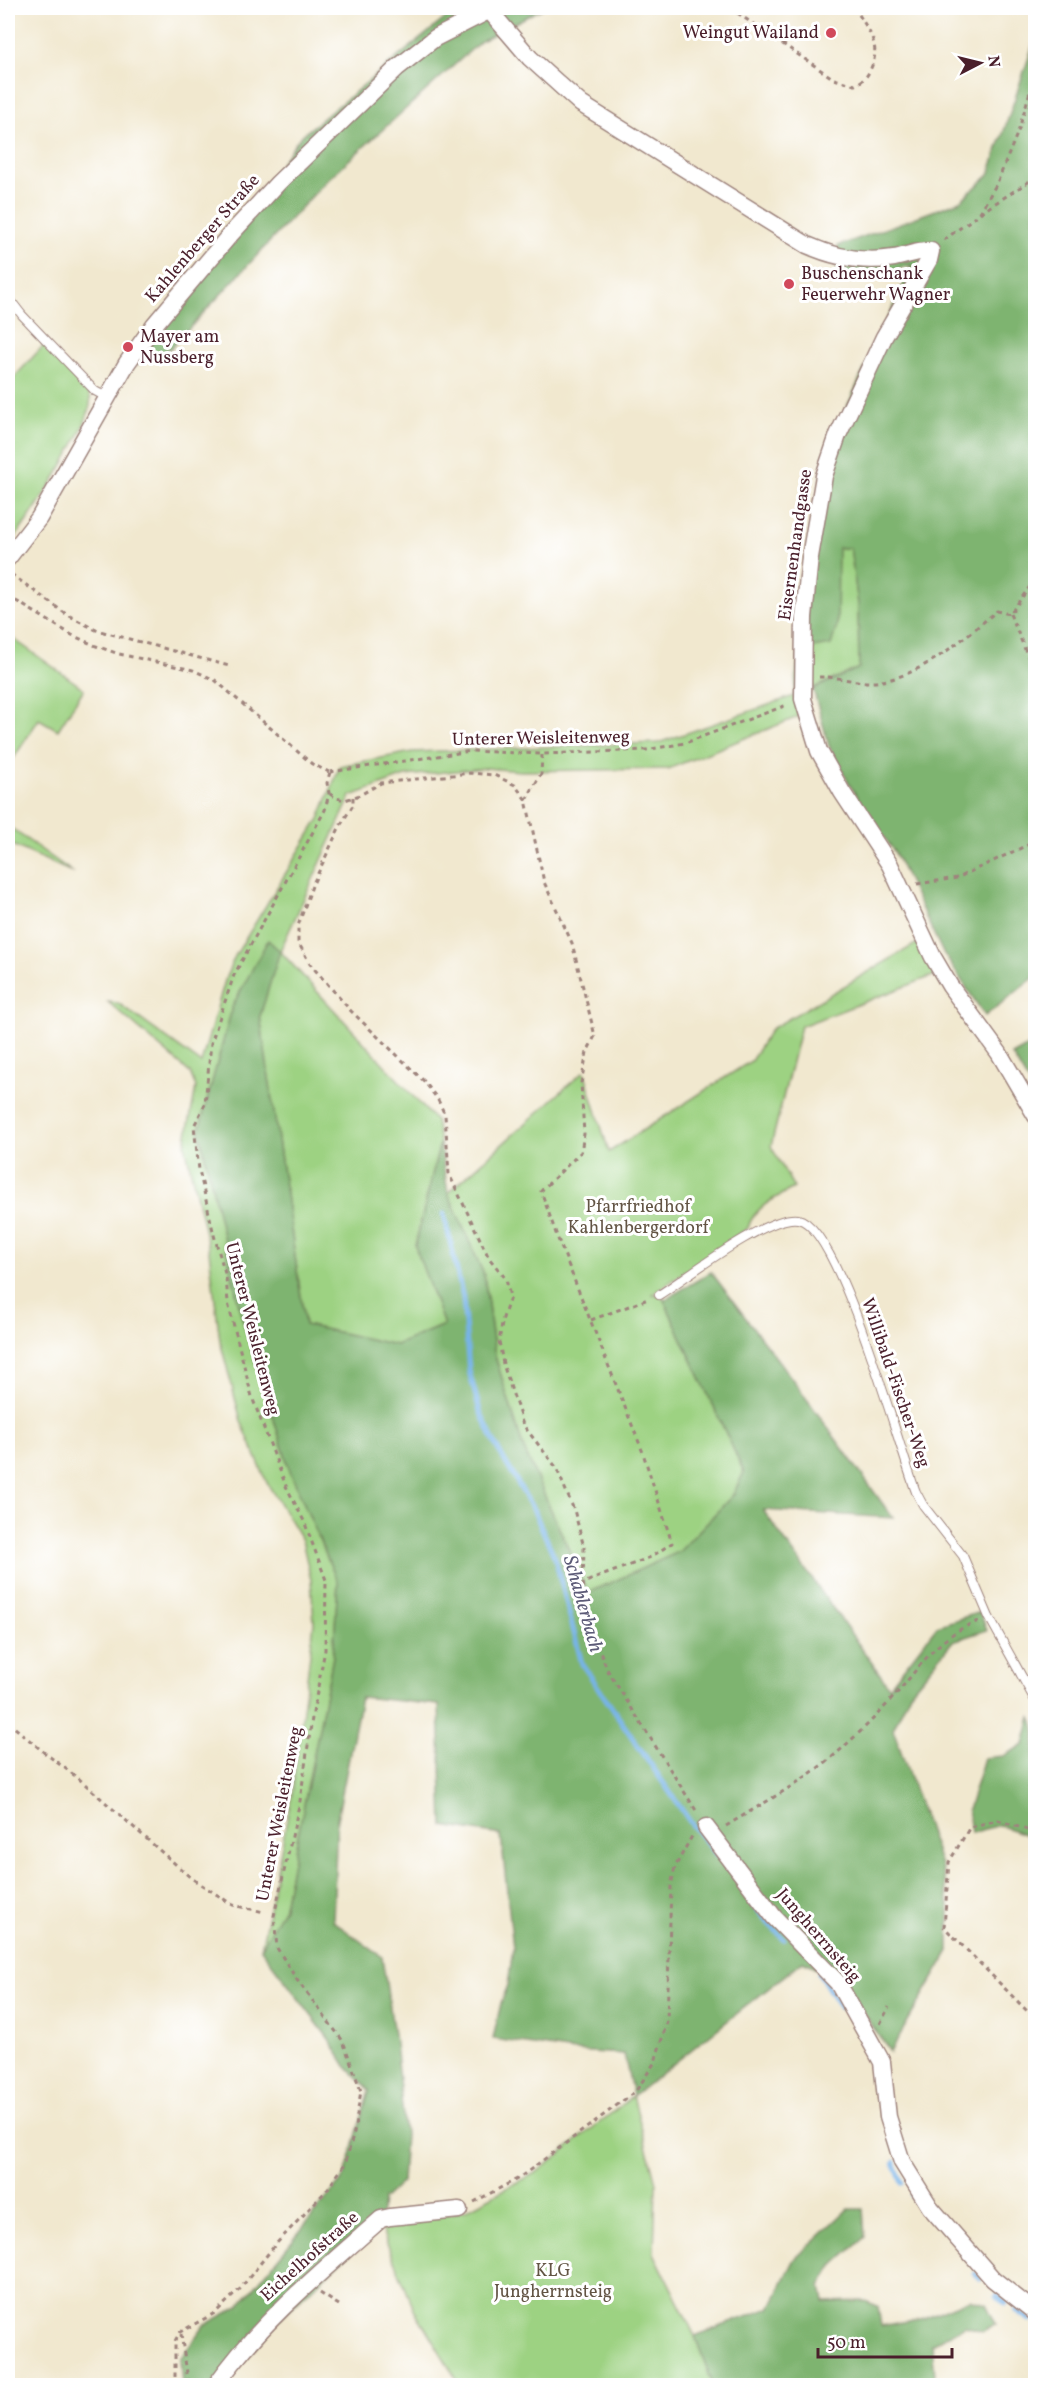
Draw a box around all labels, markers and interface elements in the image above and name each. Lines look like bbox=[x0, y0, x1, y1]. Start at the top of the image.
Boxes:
place label: Weingut Wailand bbox=[683, 21, 819, 46]
marker: Weingut Wailand bbox=[824, 26, 838, 40]
north arrow bbox=[950, 33, 1010, 93]
text: N bbox=[981, 54, 1005, 69]
street label: Kahlenberger Straße bbox=[140, 169, 266, 309]
place label: Buschenschank Feuerwehr Wagner bbox=[801, 262, 951, 308]
marker: Buschenschank Feuerwehr Wagner bbox=[782, 277, 796, 291]
place label: Mayer am Nussberg bbox=[140, 325, 219, 371]
marker: Mayer am Nussberg bbox=[121, 340, 135, 354]
street label: Eisernenhandgasse bbox=[773, 468, 819, 622]
street label: Unterer Weisleitenweg bbox=[452, 725, 630, 753]
park label: Pfarrfriedhof Kahlenbergerdorf bbox=[567, 1195, 710, 1241]
street label: Unterer Weisleitenweg bbox=[218, 1240, 286, 1418]
street label: Willibald-Fischer-Weg bbox=[854, 1295, 936, 1471]
water label: Schablerbach bbox=[555, 1552, 609, 1656]
street label: Unterer Weisleitenweg bbox=[251, 1724, 309, 1904]
street label: Jungherrnsteig bbox=[770, 1883, 866, 1989]
street label: Eichelhofstraße bbox=[255, 2206, 365, 2308]
park label: KLG Jungherrnsteig bbox=[494, 2259, 612, 2305]
scale bar bbox=[818, 2321, 952, 2359]
text: 50 m bbox=[827, 2331, 866, 2356]

